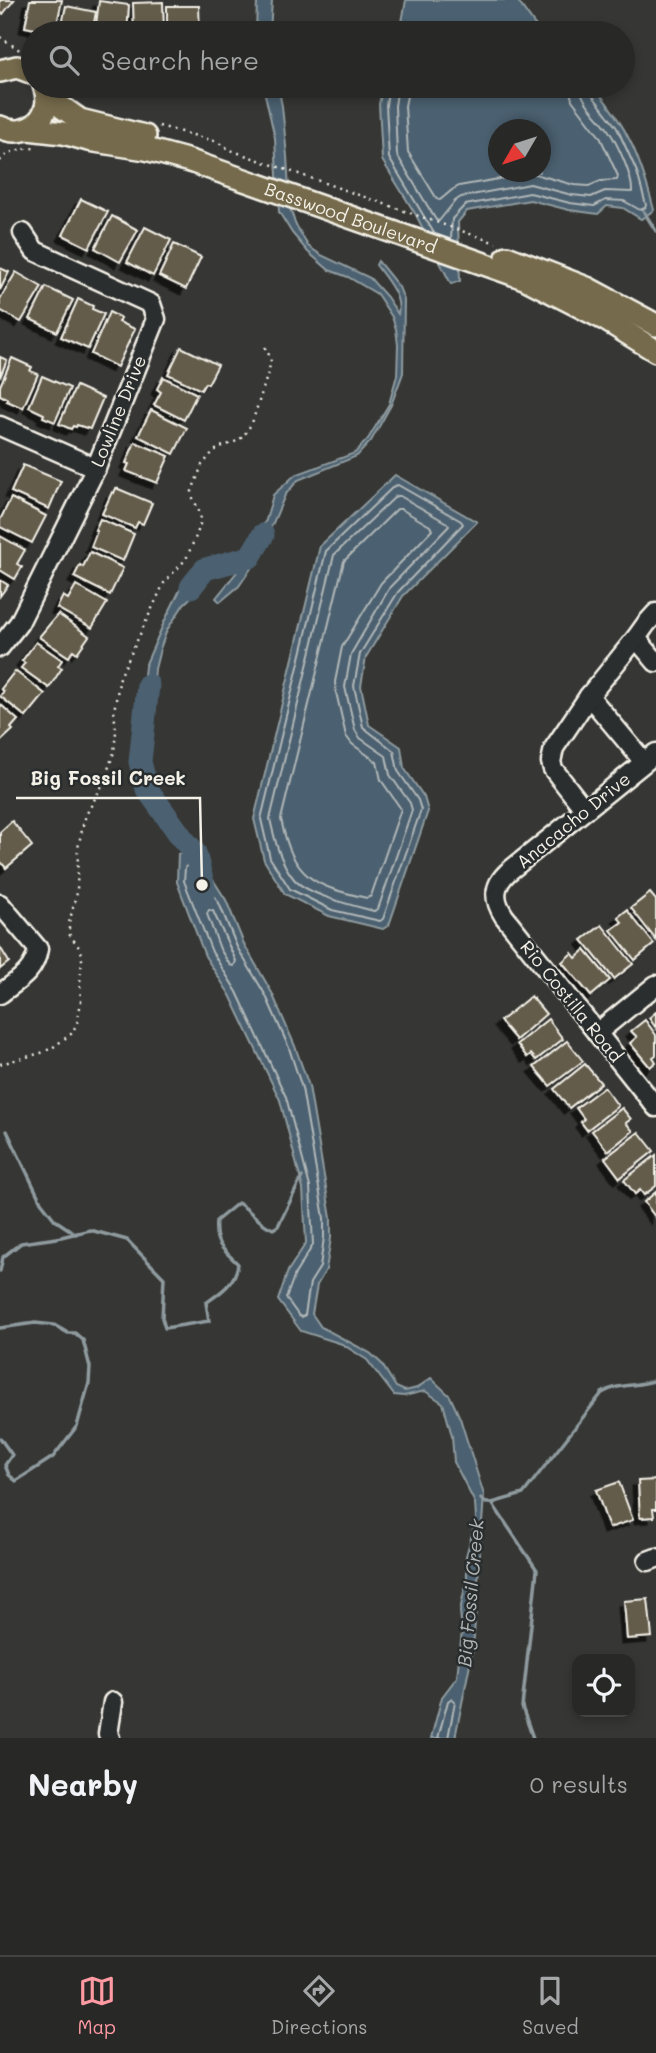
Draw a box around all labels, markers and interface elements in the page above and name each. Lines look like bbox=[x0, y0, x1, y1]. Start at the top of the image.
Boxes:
search box bbox=[21, 21, 635, 98]
icon: search bbox=[45, 41, 83, 79]
text: Search here bbox=[101, 43, 259, 77]
north arrow bbox=[488, 119, 551, 182]
street label: Basswood Boulevard bbox=[262, 176, 440, 259]
street label: Lowline Drive bbox=[85, 352, 151, 470]
callout: Big Fossil Creek bbox=[16, 758, 200, 798]
text: Big Fossil Creek bbox=[30, 765, 186, 790]
street label: Anacacho Drive bbox=[511, 767, 635, 873]
street label: Rio Costilla Road bbox=[515, 935, 629, 1067]
water label: Big Fossil Creek bbox=[451, 1517, 489, 1668]
map controls bbox=[572, 1654, 635, 1717]
button: locate bbox=[572, 1654, 635, 1717]
text: Nearby bbox=[28, 1764, 138, 1804]
text: 0 results bbox=[530, 1769, 628, 1799]
tab: Map bbox=[77, 1972, 116, 2039]
tab: Directions bbox=[271, 1972, 367, 2039]
tab: Saved bbox=[522, 1972, 579, 2039]

